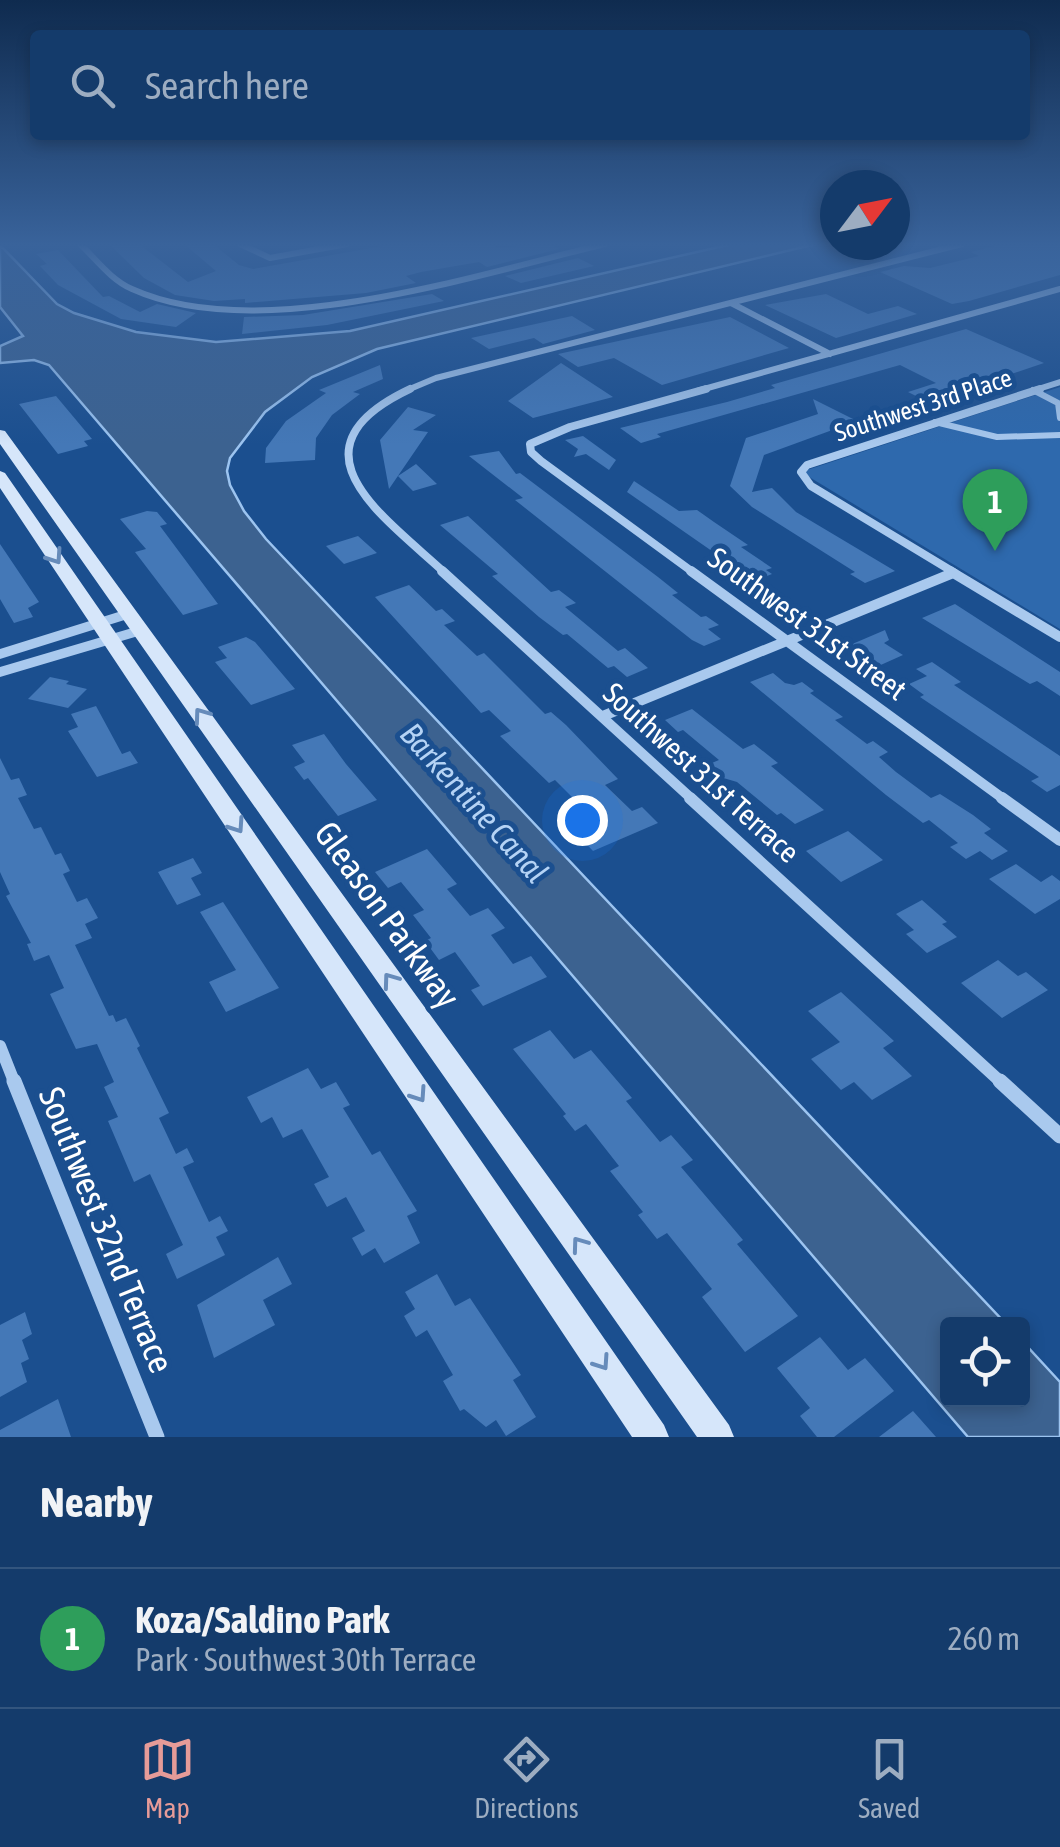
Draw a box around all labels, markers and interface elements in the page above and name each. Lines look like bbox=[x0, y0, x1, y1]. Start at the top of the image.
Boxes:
search box bbox=[30, 30, 1030, 140]
icon: search bbox=[65, 58, 120, 113]
text: Search here bbox=[145, 64, 309, 107]
north arrow bbox=[820, 170, 910, 260]
street label: Southwest 3rd Place bbox=[831, 363, 1015, 447]
pin: 1 bbox=[962, 468, 1028, 551]
street label: Southwest 31st Street bbox=[702, 540, 913, 706]
one-way arrow bbox=[43, 545, 61, 564]
street label: Southwest 31st Terrace bbox=[597, 676, 806, 869]
one-way arrow bbox=[195, 708, 213, 726]
water label: Barkentine Canal bbox=[393, 715, 556, 890]
your location bbox=[557, 795, 608, 846]
one-way arrow bbox=[225, 814, 243, 833]
street label: Gleason Parkway bbox=[307, 814, 469, 1015]
one-way arrow bbox=[384, 972, 402, 991]
street label: Southwest 32nd Terrace bbox=[31, 1081, 182, 1378]
one-way arrow bbox=[407, 1083, 425, 1102]
one-way arrow bbox=[573, 1237, 591, 1255]
map controls bbox=[940, 1317, 1030, 1407]
button: locate bbox=[940, 1317, 1030, 1407]
one-way arrow bbox=[590, 1352, 608, 1371]
text: Nearby bbox=[40, 1478, 153, 1526]
text: Koza/Saldino Park bbox=[135, 1598, 390, 1641]
text: 1 bbox=[65, 1620, 80, 1657]
text: 260 m bbox=[947, 1620, 1020, 1657]
text: Park · Southwest 30th Terrace bbox=[135, 1641, 476, 1678]
tab: Map bbox=[140, 1732, 195, 1824]
tab: Directions bbox=[474, 1732, 579, 1824]
tab: Saved bbox=[858, 1732, 920, 1824]

